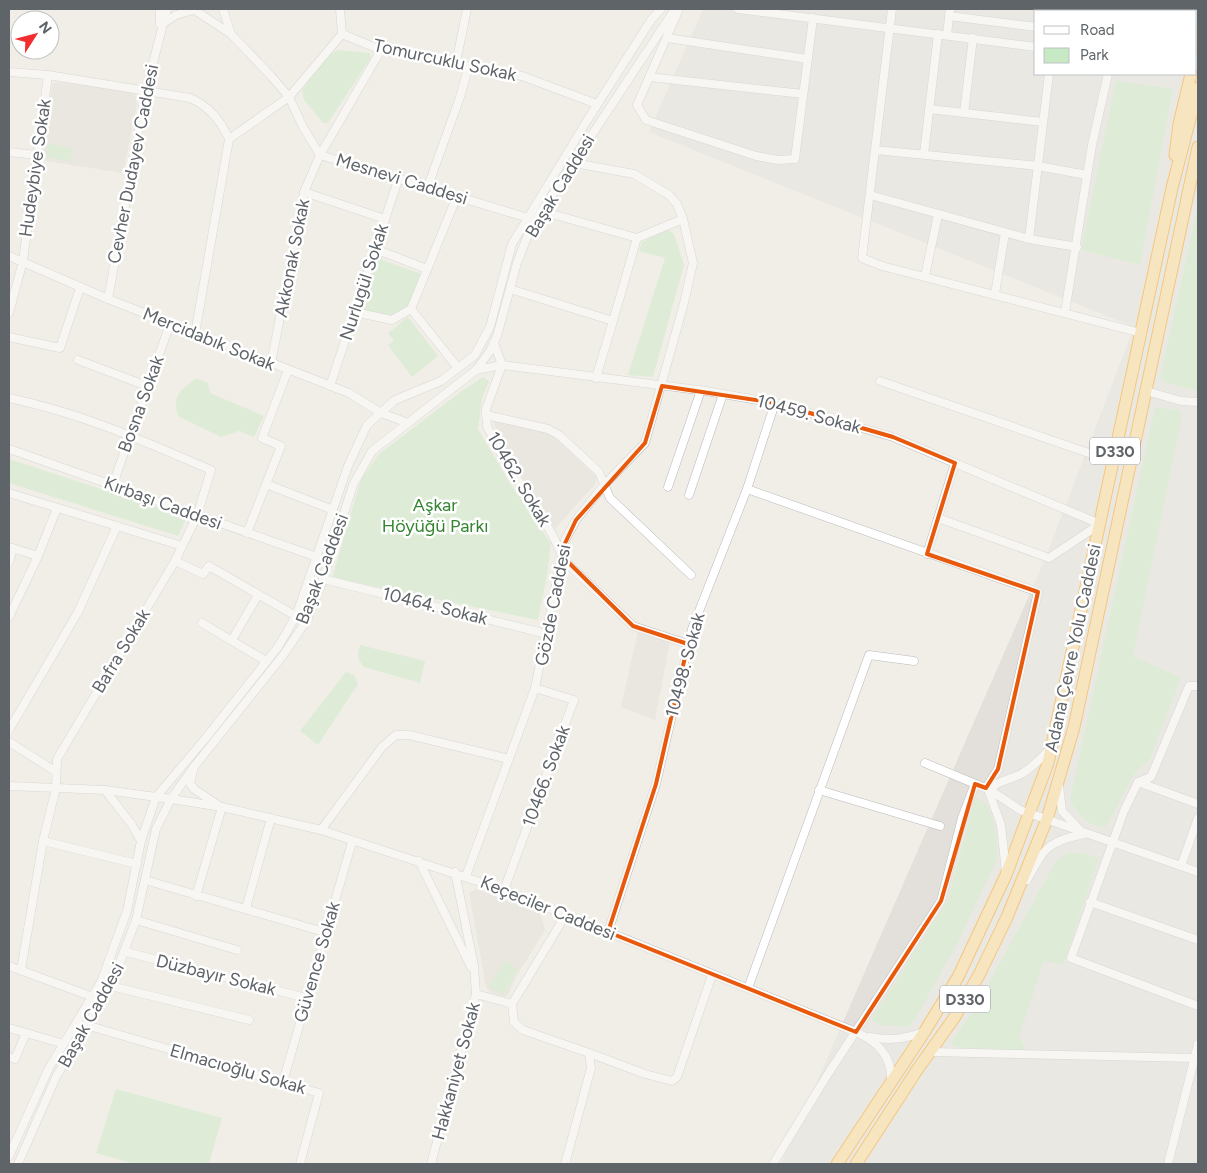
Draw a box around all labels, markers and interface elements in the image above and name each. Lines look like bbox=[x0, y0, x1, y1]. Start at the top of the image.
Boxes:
north arrow bbox=[10, 10, 60, 60]
legend bbox=[1034, 10, 1197, 75]
text: N bbox=[35, 18, 55, 37]
text: Road bbox=[1080, 21, 1115, 39]
street label: Tomurcuklu Sokak bbox=[371, 34, 519, 86]
text: Park bbox=[1080, 46, 1109, 64]
street label: Cevher Dudayev Caddesi bbox=[103, 62, 163, 266]
street label: Hudeybiye Sokak bbox=[14, 97, 56, 239]
street label: Başak Caddesi bbox=[521, 130, 599, 242]
street label: Mesnevi Caddesi bbox=[333, 148, 471, 210]
street label: Akkonak Sokak bbox=[270, 197, 314, 319]
street label: Nurlugül Sokak bbox=[335, 221, 393, 343]
street label: Mercidabık Sokak bbox=[140, 302, 279, 376]
street label: Bosna Sokak bbox=[113, 352, 169, 455]
street label: 10459. Sokak bbox=[755, 390, 864, 439]
street label: 10462. Sokak bbox=[482, 428, 556, 531]
road number: D330 bbox=[1090, 438, 1140, 464]
street label: Kırbaşı Caddesi bbox=[101, 472, 225, 534]
park label: Aşkar Höyüğü Parkı bbox=[382, 494, 488, 537]
street label: Başak Caddesi bbox=[291, 511, 353, 627]
street label: Gözde Caddesi bbox=[530, 542, 576, 668]
street label: Adana Çevre Yolu Caddesi bbox=[1040, 542, 1106, 754]
street label: 10464. Sokak bbox=[380, 582, 490, 630]
street label: Bafra Sokak bbox=[87, 605, 155, 697]
street label: 10498. Sokak bbox=[660, 610, 710, 720]
street label: 10466. Sokak bbox=[517, 722, 575, 830]
street label: Keçeciler Caddesi bbox=[477, 871, 619, 945]
street label: Güvence Sokak bbox=[289, 899, 345, 1025]
street label: Düzbayır Sokak bbox=[154, 949, 279, 1001]
street label: Başak Caddesi bbox=[53, 959, 129, 1071]
road number: D330 bbox=[940, 986, 990, 1012]
street label: Hakkaniyet Sokak bbox=[427, 999, 485, 1142]
street label: Elmacıoğlu Sokak bbox=[167, 1039, 309, 1099]

